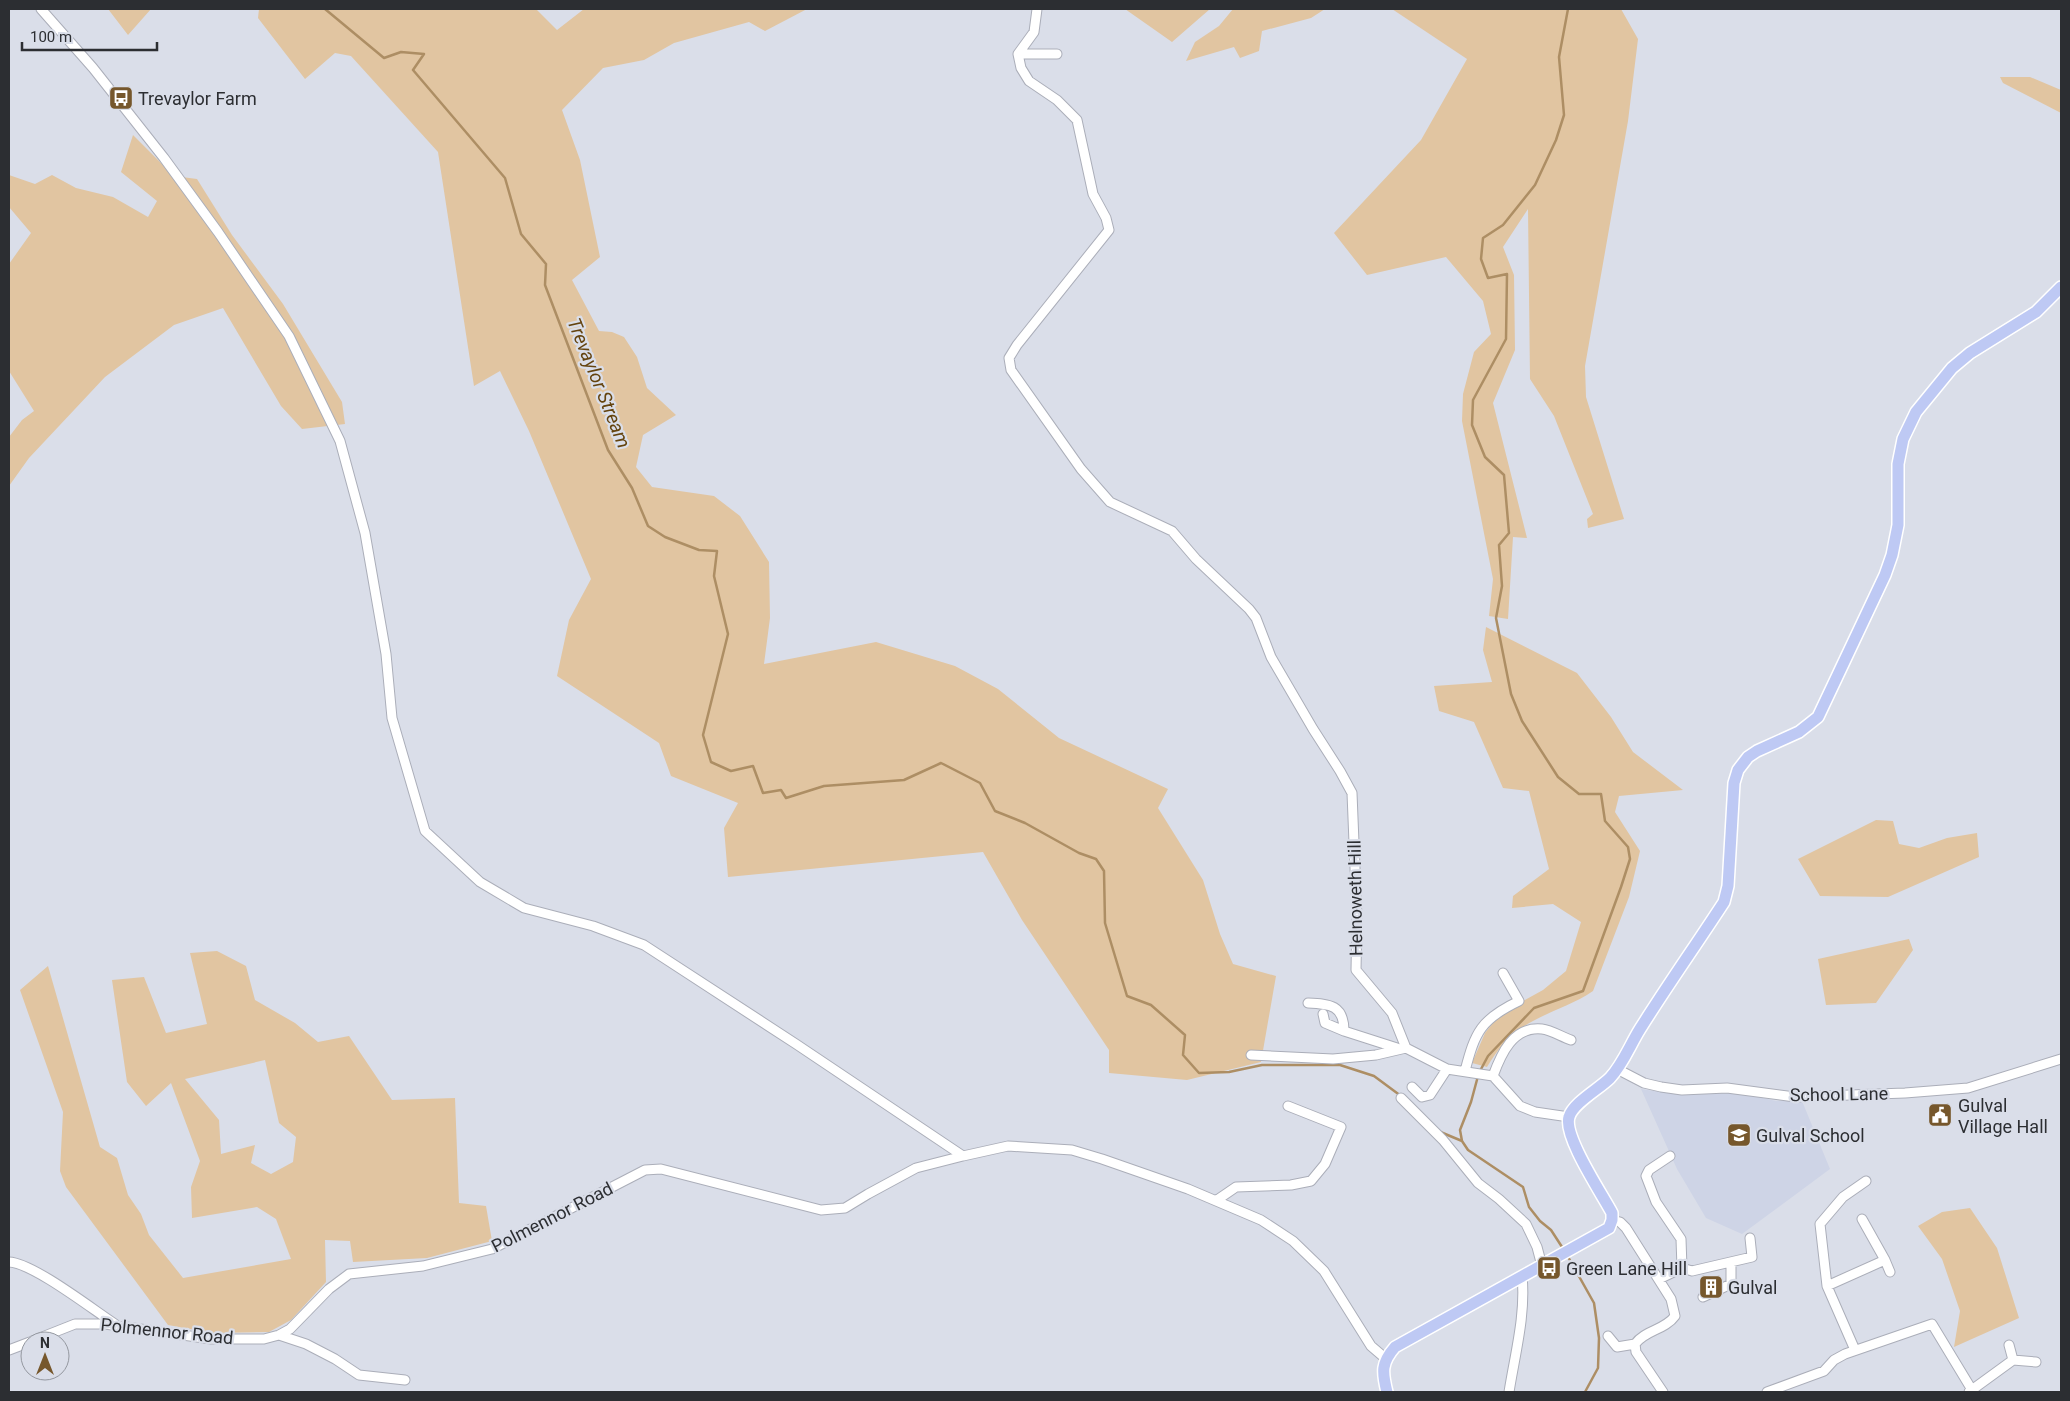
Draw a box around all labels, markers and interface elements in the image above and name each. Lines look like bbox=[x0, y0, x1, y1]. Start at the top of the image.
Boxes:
scale bar bbox=[22, 20, 158, 52]
text: 100 m bbox=[30, 28, 72, 46]
bus stop icon: Trevaylor Farm bbox=[108, 85, 134, 111]
place label: Trevaylor Farm bbox=[138, 88, 257, 109]
water label: Trevaylor Stream bbox=[562, 315, 636, 451]
street label: Helnoweth Hill bbox=[1343, 840, 1367, 956]
street label: School Lane bbox=[1790, 1083, 1888, 1105]
place label: Gulval Village Hall bbox=[1958, 1095, 2048, 1137]
public building icon: Gulval Village Hall bbox=[1927, 1102, 1953, 1128]
school or university icon: Gulval School bbox=[1726, 1122, 1752, 1148]
place label: Gulval School bbox=[1756, 1125, 1865, 1146]
street label: Polmennor Road bbox=[488, 1177, 616, 1257]
bus stop icon: Green Lane Hill bbox=[1536, 1255, 1562, 1281]
place label: Green Lane Hill bbox=[1566, 1258, 1687, 1279]
building icon: Gulval bbox=[1698, 1274, 1724, 1300]
place label: Gulval bbox=[1728, 1277, 1777, 1298]
street label: Polmennor Road bbox=[100, 1314, 234, 1348]
north arrow bbox=[20, 1331, 70, 1381]
text: N bbox=[40, 1335, 50, 1351]

